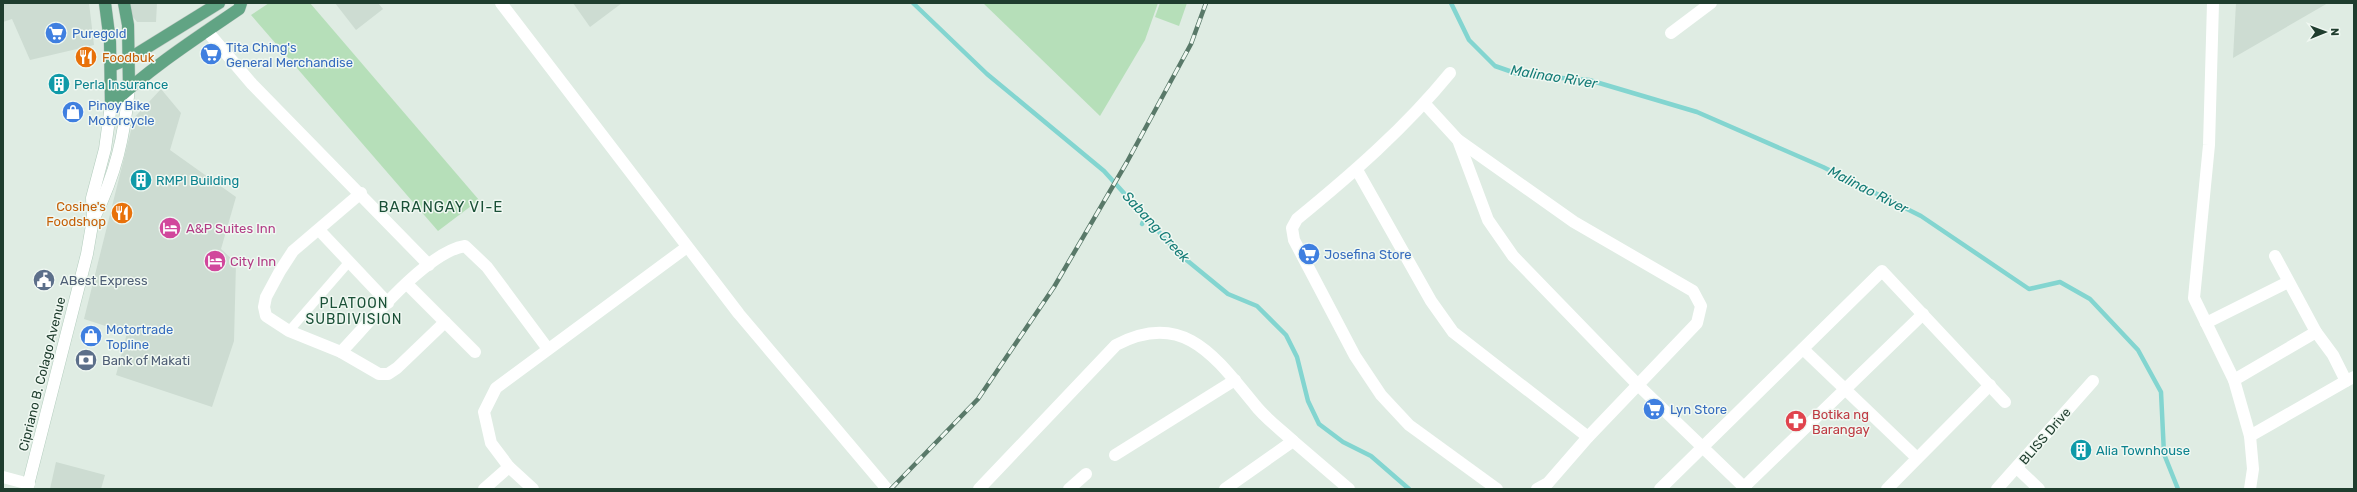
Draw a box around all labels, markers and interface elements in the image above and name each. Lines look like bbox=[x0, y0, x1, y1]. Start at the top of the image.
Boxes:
north arrow bbox=[2305, 12, 2345, 52]
supermarket icon: Puregold bbox=[43, 20, 69, 46]
place label: Puregold bbox=[72, 26, 126, 42]
text: N bbox=[2328, 28, 2341, 36]
place label: Tita Ching's General Merchandise bbox=[226, 40, 353, 70]
supermarket icon: Tita Ching's General Merchandise bbox=[198, 41, 224, 67]
restaurant icon: Foodbuk bbox=[73, 44, 99, 70]
place label: Foodbuk bbox=[102, 50, 155, 65]
water label: Malinao River bbox=[1509, 62, 1599, 92]
building icon: Perla Insurance bbox=[46, 71, 72, 97]
place label: Perla Insurance bbox=[74, 77, 168, 92]
place label: Pinoy Bike Motorcycle bbox=[88, 98, 155, 128]
shop icon: Pinoy Bike Motorcycle bbox=[60, 99, 86, 125]
water label: Malinao River bbox=[1825, 163, 1911, 218]
building icon: RMPI Building bbox=[128, 167, 154, 193]
place label: RMPI Building bbox=[156, 173, 239, 189]
water label: Sabang Creek bbox=[1119, 188, 1194, 267]
district label: BARANGAY VI-E bbox=[379, 198, 503, 216]
place label: Cosine's Foodshop bbox=[46, 199, 106, 229]
restaurant icon: Cosine's Foodshop bbox=[109, 200, 135, 226]
hotel icon: A&P Suites Inn bbox=[157, 215, 183, 241]
place label: A&P Suites Inn bbox=[186, 221, 276, 236]
supermarket icon: Josefina Store bbox=[1296, 241, 1322, 267]
place label: Josefina Store bbox=[1324, 247, 1412, 262]
hotel icon: City Inn bbox=[202, 248, 228, 274]
place label: City Inn bbox=[230, 254, 276, 269]
public building icon: ABest Express bbox=[31, 267, 57, 293]
place label: ABest Express bbox=[60, 273, 148, 288]
street label: Cipriano B. Colago Avenue bbox=[16, 295, 69, 453]
district label: PLATOON SUBDIVISION bbox=[305, 295, 403, 328]
place label: Motortrade Topline bbox=[106, 322, 173, 352]
shop icon: Motortrade Topline bbox=[78, 323, 104, 349]
bank icon: Bank of Makati bbox=[73, 347, 99, 373]
place label: Bank of Makati bbox=[102, 353, 190, 368]
supermarket icon: Lyn Store bbox=[1641, 396, 1667, 422]
place label: Lyn Store bbox=[1670, 402, 1727, 417]
street label: BLISS Drive bbox=[2016, 405, 2074, 467]
place label: Botika ng Barangay bbox=[1812, 407, 1870, 438]
pharmacy icon: Botika ng Barangay bbox=[1783, 408, 1809, 434]
building icon: Alia Townhouse bbox=[2068, 437, 2094, 463]
place label: Alia Townhouse bbox=[2096, 443, 2190, 458]

